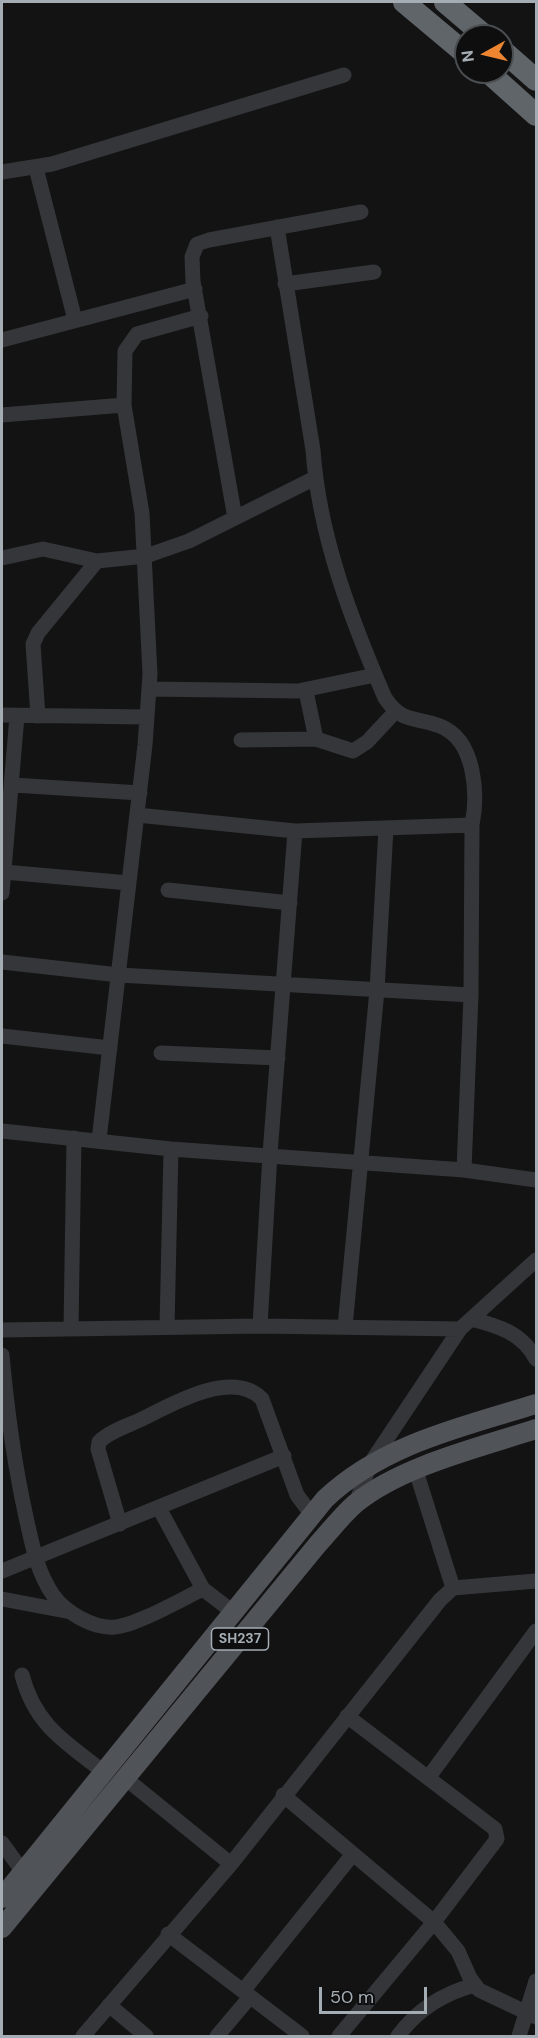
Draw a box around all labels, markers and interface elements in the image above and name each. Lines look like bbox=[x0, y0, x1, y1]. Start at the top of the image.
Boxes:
north arrow bbox=[454, 24, 514, 84]
text: N bbox=[456, 49, 479, 64]
road number: SH237 bbox=[212, 1628, 268, 1650]
scale bar bbox=[322, 1975, 430, 2013]
text: 50 m bbox=[330, 1985, 374, 2009]

